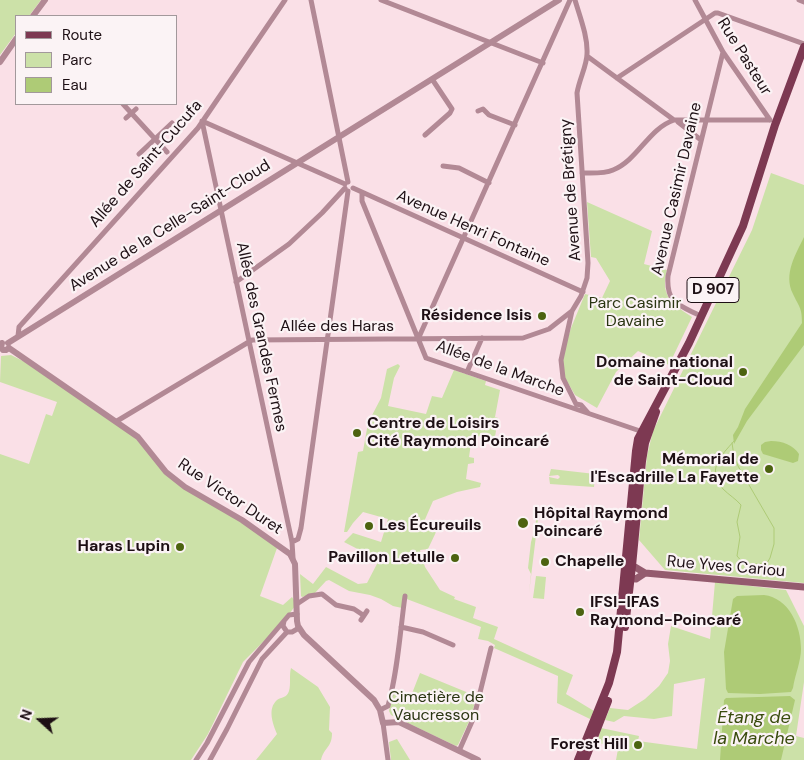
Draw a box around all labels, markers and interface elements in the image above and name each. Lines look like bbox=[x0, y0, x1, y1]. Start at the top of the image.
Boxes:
legend bbox=[15, 15, 178, 105]
street label: Rue Pasteur bbox=[713, 15, 775, 99]
text: Route bbox=[62, 25, 102, 45]
text: Parc bbox=[62, 50, 92, 70]
text: Eau bbox=[62, 75, 87, 95]
street label: Allée de Saint-Cucufa bbox=[86, 96, 206, 232]
street label: Avenue Casimir Davaine bbox=[648, 101, 706, 277]
street label: Avenue de Brétigny bbox=[556, 118, 586, 262]
street label: Avenue de la Celle-Saint-Cloud bbox=[66, 156, 274, 296]
street label: Avenue Henri Fontaine bbox=[393, 187, 553, 271]
street label: Allée des Grandes Fermes bbox=[231, 240, 291, 434]
road number: D 907 bbox=[687, 278, 739, 302]
park label: Parc Casimir Davaine bbox=[589, 294, 681, 332]
place label: Résidence Isis bbox=[421, 306, 532, 326]
marker: Résidence Isis bbox=[536, 310, 548, 322]
street label: Allée des Haras bbox=[280, 317, 394, 337]
street label: Allée de la Marche bbox=[433, 337, 567, 401]
place label: Domaine national de Saint-Cloud bbox=[596, 353, 733, 391]
marker: Domaine national de Saint-Cloud bbox=[737, 366, 749, 378]
place label: Centre de Loisirs Cité Raymond Poincaré bbox=[367, 414, 549, 452]
marker: Centre de Loisirs Cité Raymond Poincaré bbox=[351, 427, 363, 439]
place label: Mémorial de l'Escadrille La Fayette bbox=[590, 450, 759, 488]
street label: Rue Victor Duret bbox=[174, 455, 286, 539]
marker: Mémorial de l'Escadrille La Fayette bbox=[763, 463, 775, 475]
place label: Hôpital Raymond Poincaré bbox=[534, 504, 668, 542]
place label: Les Écureuils bbox=[379, 516, 481, 536]
marker: Hôpital Raymond Poincaré bbox=[516, 516, 530, 530]
marker: Les Écureuils bbox=[363, 520, 375, 532]
place label: Haras Lupin bbox=[77, 537, 170, 557]
marker: Haras Lupin bbox=[174, 541, 186, 553]
place label: Pavillon Letulle bbox=[328, 548, 445, 568]
marker: Pavillon Letulle bbox=[449, 552, 461, 564]
place label: Chapelle bbox=[555, 552, 624, 572]
street label: Rue Yves Cariou bbox=[666, 552, 786, 582]
marker: Chapelle bbox=[539, 556, 551, 568]
place label: IFSI-IFAS Raymond-Poincaré bbox=[590, 593, 741, 631]
marker: IFSI-IFAS Raymond-Poincaré bbox=[574, 606, 586, 618]
park label: Cimetière de Vaucresson bbox=[388, 688, 484, 726]
north arrow bbox=[15, 695, 65, 745]
text: N bbox=[16, 707, 36, 723]
water label: Étang de la Marche bbox=[713, 707, 795, 750]
place label: Forest Hill bbox=[550, 735, 628, 755]
marker: Forest Hill bbox=[632, 739, 644, 751]

